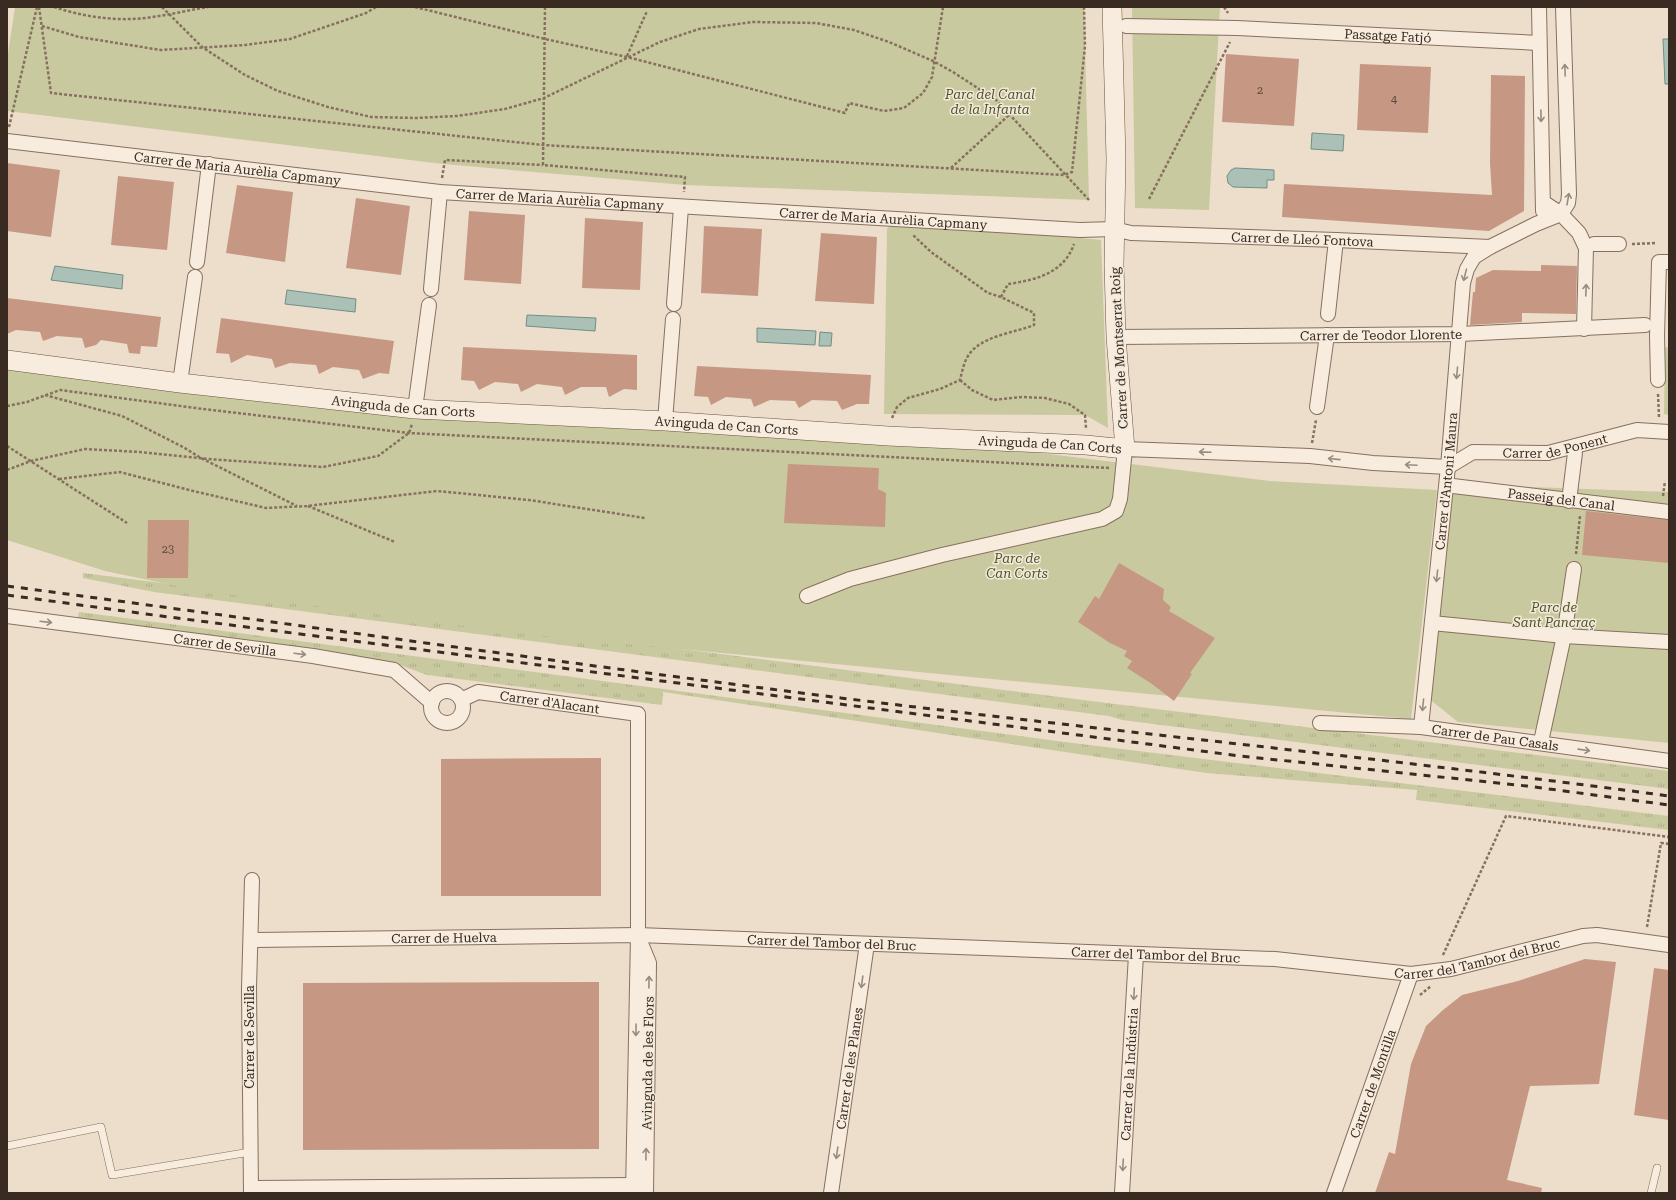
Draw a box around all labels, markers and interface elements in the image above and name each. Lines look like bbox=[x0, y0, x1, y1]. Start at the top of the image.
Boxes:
street label: Passatge Fatjó bbox=[1344, 26, 1432, 45]
one-way arrow bbox=[1561, 64, 1569, 77]
house number: 2 bbox=[1257, 84, 1263, 97]
park label: Parc del Canal de la Infanta bbox=[944, 87, 1035, 117]
house number: 4 bbox=[1391, 93, 1398, 106]
one-way arrow bbox=[1537, 109, 1545, 122]
street label: Carrer de Maria Aurèlia Capmany bbox=[133, 149, 342, 188]
street label: Carrer de Maria Aurèlia Capmany bbox=[455, 185, 665, 213]
one-way arrow bbox=[1564, 193, 1572, 206]
street label: Carrer de Maria Aurèlia Capmany bbox=[779, 205, 988, 232]
street label: Carrer de Lleó Fontova bbox=[1231, 229, 1374, 249]
street label: Carrer de Montserrat Roig bbox=[1107, 266, 1131, 429]
one-way arrow bbox=[1461, 268, 1469, 281]
one-way arrow bbox=[1582, 284, 1589, 297]
street label: Carrer de Teodor Llorente bbox=[1300, 326, 1462, 343]
one-way arrow bbox=[1453, 366, 1460, 379]
street label: Avinguda de Can Corts bbox=[331, 392, 475, 419]
street label: Carrer d'Antoni Maura bbox=[1432, 412, 1460, 551]
street label: Avinguda de Can Corts bbox=[655, 413, 799, 437]
street label: Carrer de Ponent bbox=[1503, 430, 1609, 461]
street label: Avinguda de Can Corts bbox=[978, 433, 1123, 456]
one-way arrow bbox=[1199, 448, 1212, 456]
one-way arrow bbox=[1328, 455, 1341, 463]
one-way arrow bbox=[1405, 461, 1418, 469]
street label: Passeig del Canal bbox=[1507, 485, 1616, 513]
house number: 23 bbox=[162, 543, 174, 556]
park label: Parc de Can Corts bbox=[986, 551, 1048, 581]
one-way arrow bbox=[1433, 569, 1441, 582]
park label: Parc de Sant Pancraç bbox=[1512, 600, 1595, 630]
one-way arrow bbox=[39, 618, 52, 625]
street label: Carrer de Sevilla bbox=[173, 630, 277, 659]
one-way arrow bbox=[293, 650, 306, 658]
street label: Carrer d'Alacant bbox=[499, 688, 601, 716]
one-way arrow bbox=[1420, 698, 1427, 711]
street label: Carrer de Pau Casals bbox=[1431, 721, 1559, 753]
one-way arrow bbox=[1578, 746, 1591, 754]
street label: Carrer de Huelva bbox=[391, 929, 497, 946]
street label: Carrer del Tambor del Bruc bbox=[747, 932, 917, 953]
street label: Carrer del Tambor del Bruc bbox=[1393, 935, 1561, 982]
street label: Carrer del Tambor del Bruc bbox=[1071, 944, 1240, 965]
one-way arrow bbox=[858, 975, 866, 988]
one-way arrow bbox=[645, 976, 652, 989]
street label: Carrer de Sevilla bbox=[242, 985, 257, 1089]
one-way arrow bbox=[1130, 987, 1137, 1000]
street label: Avinguda de les Flors bbox=[639, 996, 657, 1130]
street label: Carrer de les Planes bbox=[833, 1006, 865, 1130]
street label: Carrer de la Indústria bbox=[1118, 1007, 1140, 1141]
one-way arrow bbox=[632, 1023, 639, 1036]
street label: Carrer de Montilla bbox=[1346, 1027, 1399, 1140]
one-way arrow bbox=[833, 1146, 841, 1159]
one-way arrow bbox=[643, 1148, 650, 1161]
one-way arrow bbox=[1120, 1158, 1127, 1171]

